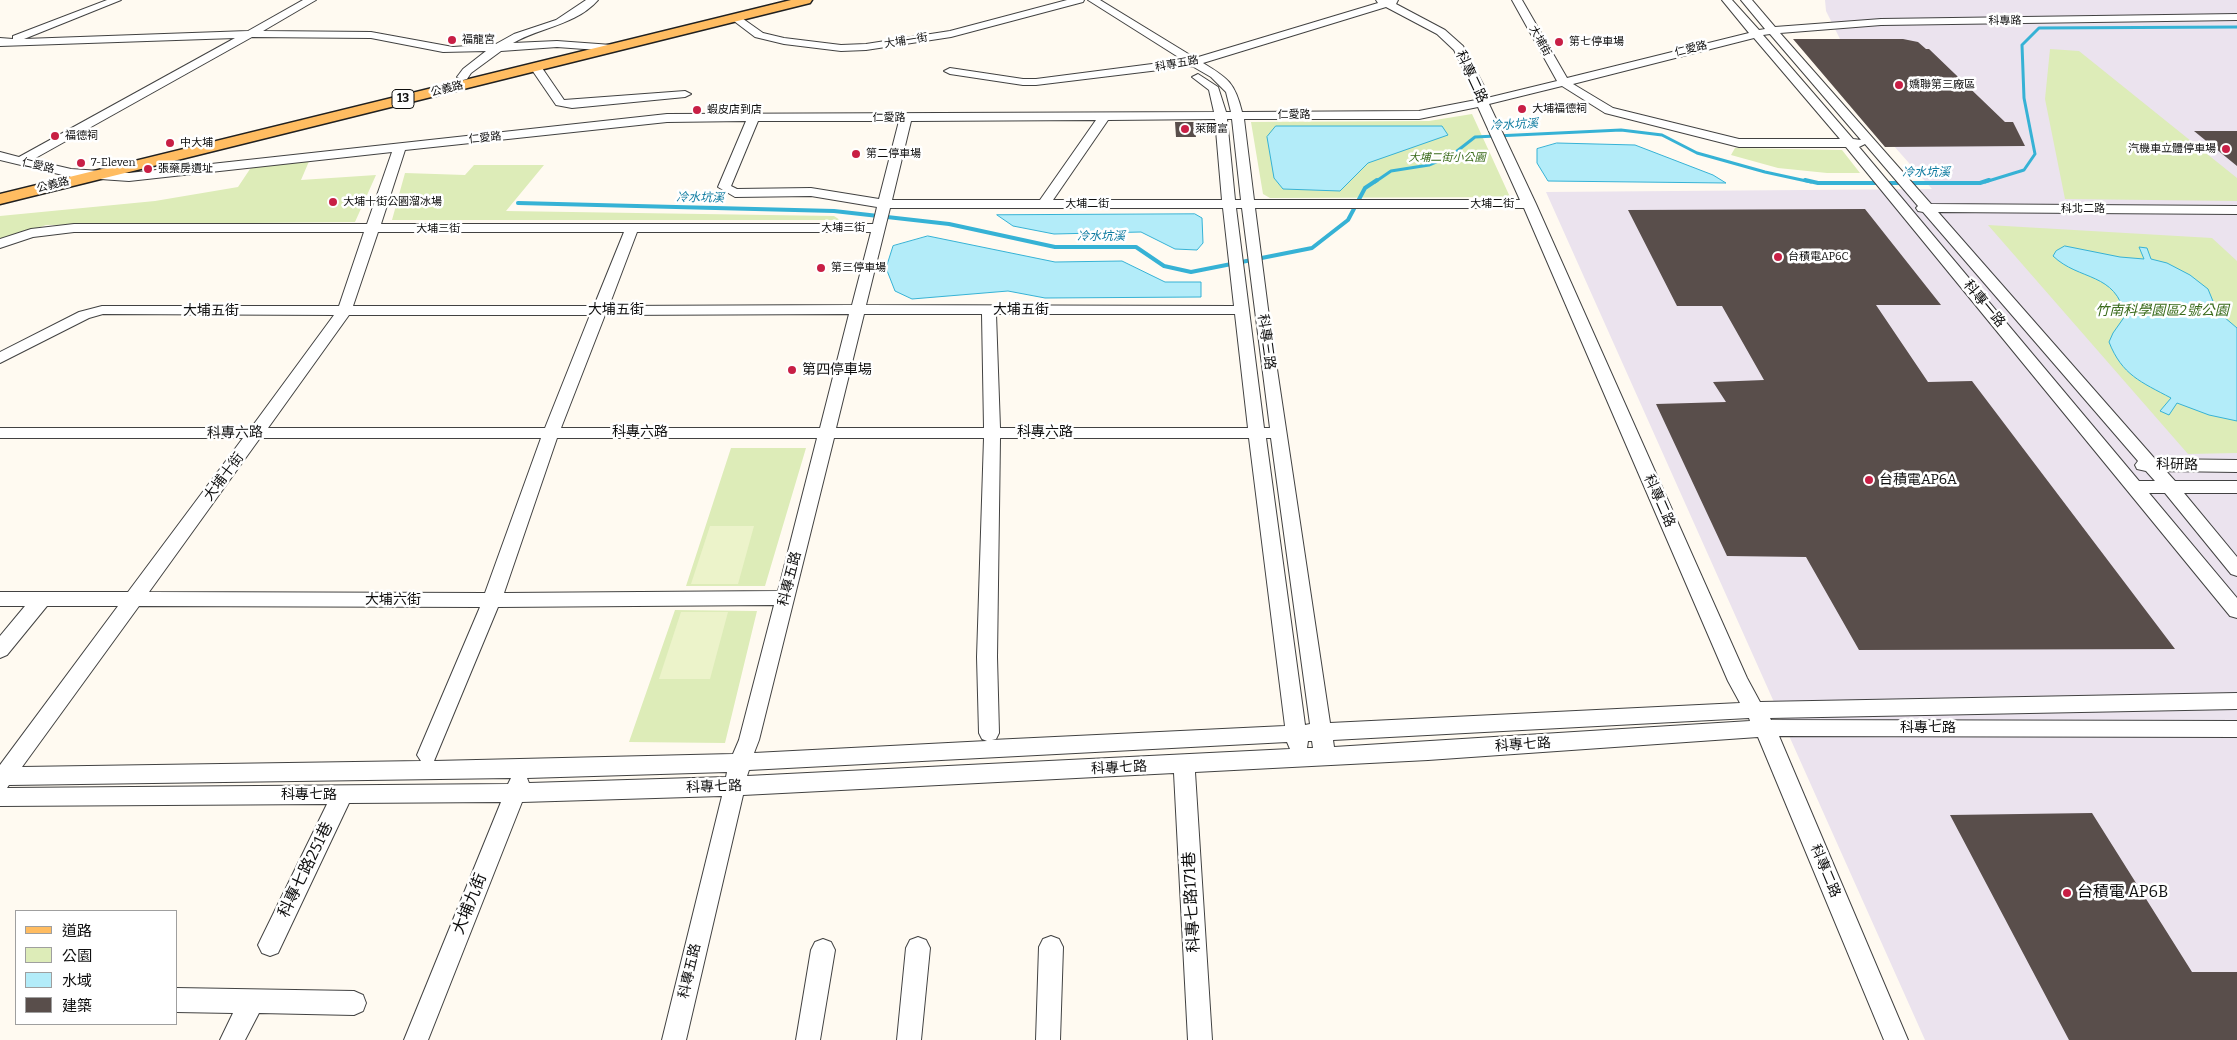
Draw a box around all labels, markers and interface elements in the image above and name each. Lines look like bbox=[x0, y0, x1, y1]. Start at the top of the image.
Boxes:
street label: 科專路 bbox=[1988, 14, 2022, 28]
street label: 大埔街 bbox=[1526, 23, 1554, 59]
street label: 大埔一街 bbox=[883, 31, 929, 51]
place label: 福龍宮 bbox=[462, 33, 495, 47]
marker: 福龍宮 bbox=[446, 34, 458, 46]
place label: 第七停車場 bbox=[1569, 35, 1624, 49]
marker: 第七停車場 bbox=[1553, 36, 1565, 48]
street label: 仁愛路 bbox=[1673, 39, 1709, 59]
street label: 科專二路 bbox=[1452, 48, 1490, 106]
street label: 科專五路 bbox=[1154, 54, 1200, 74]
place label: 嬌聯第三廠區 bbox=[1909, 78, 1975, 92]
street label: 公義路 bbox=[429, 79, 465, 99]
marker: 嬌聯第三廠區 bbox=[1893, 79, 1905, 91]
road number: 13 bbox=[392, 90, 414, 108]
place label: 大埔福德祠 bbox=[1532, 102, 1587, 116]
place label: 蝦皮店到店 bbox=[707, 103, 762, 117]
marker: 大埔福德祠 bbox=[1516, 103, 1528, 115]
marker: 蝦皮店到店 bbox=[691, 104, 703, 116]
street label: 仁愛路 bbox=[1278, 108, 1310, 122]
street label: 仁愛路 bbox=[873, 111, 905, 125]
water label: 冷水坑溪 bbox=[1490, 117, 1538, 133]
place label: 萊爾富 bbox=[1195, 122, 1228, 136]
marker: 萊爾富 bbox=[1179, 123, 1191, 135]
place label: 福德祠 bbox=[65, 129, 98, 143]
marker: 福德祠 bbox=[49, 130, 61, 142]
street label: 仁愛路 bbox=[468, 130, 502, 146]
place label: 中大埔 bbox=[180, 136, 213, 150]
marker: 中大埔 bbox=[164, 137, 176, 149]
place label: 汽機車立體停車場 bbox=[2128, 142, 2216, 156]
marker: 汽機車立體停車場 bbox=[2220, 143, 2232, 155]
place label: 第二停車場 bbox=[866, 147, 921, 161]
marker: 第二停車場 bbox=[850, 148, 862, 160]
park label: 大埔二街小公園 bbox=[1409, 151, 1485, 165]
street label: 仁愛路 bbox=[20, 156, 56, 176]
place label: 7-Eleven bbox=[91, 156, 135, 170]
marker: 7-Eleven bbox=[75, 157, 87, 169]
place label: 張藥房遺址 bbox=[158, 162, 213, 176]
marker: 張藥房遺址 bbox=[142, 163, 154, 175]
water label: 冷水坑溪 bbox=[1902, 166, 1950, 180]
street label: 公義路 bbox=[35, 175, 71, 195]
water label: 冷水坑溪 bbox=[676, 190, 724, 206]
place label: 大埔十街公園溜冰場 bbox=[343, 195, 442, 209]
marker: 大埔十街公園溜冰場 bbox=[327, 196, 339, 208]
street label: 大埔二街 bbox=[1065, 197, 1109, 211]
street label: 大埔二街 bbox=[1470, 197, 1514, 211]
street label: 科北二路 bbox=[2061, 202, 2105, 216]
street label: 大埔三街 bbox=[821, 221, 865, 235]
street label: 大埔三街 bbox=[416, 222, 460, 236]
water label: 冷水坑溪 bbox=[1077, 230, 1125, 244]
place label: 台積電AP6C bbox=[1788, 250, 1849, 264]
marker: 台積電AP6C bbox=[1772, 251, 1784, 263]
place label: 第三停車場 bbox=[831, 261, 886, 275]
marker: 第三停車場 bbox=[815, 262, 827, 274]
street label: 科專一路 bbox=[1960, 277, 2008, 331]
street label: 大埔五街 bbox=[588, 302, 644, 318]
street label: 大埔五街 bbox=[993, 302, 1049, 318]
street label: 大埔五街 bbox=[183, 303, 239, 319]
park label: 竹南科學園區2號公園 bbox=[2095, 303, 2229, 319]
street label: 科專三路 bbox=[1254, 313, 1278, 371]
place label: 第四停車場 bbox=[802, 362, 872, 378]
marker: 第四停車場 bbox=[786, 364, 798, 376]
street label: 科專六路 bbox=[207, 424, 263, 442]
street label: 科專六路 bbox=[612, 424, 668, 440]
street label: 科專六路 bbox=[1017, 424, 1073, 440]
street label: 大埔十街 bbox=[200, 450, 248, 504]
street label: 科研路 bbox=[2156, 456, 2198, 474]
street label: 科專二路 bbox=[1640, 472, 1678, 530]
place label: 台積電AP6A bbox=[1879, 472, 1957, 488]
marker: 台積電AP6A bbox=[1863, 474, 1875, 486]
street label: 科專五路 bbox=[775, 550, 805, 608]
street label: 大埔六街 bbox=[365, 592, 421, 608]
street label: 科專七路 bbox=[1900, 720, 1956, 736]
street label: 科專七路 bbox=[1494, 735, 1552, 755]
street label: 科專七路 bbox=[1091, 758, 1147, 778]
street label: 科專七路 bbox=[686, 778, 742, 796]
street label: 科專七路 bbox=[281, 787, 337, 803]
street label: 科專七路251巷 bbox=[275, 819, 337, 921]
street label: 科專二路 bbox=[1806, 842, 1844, 900]
street label: 科專七路171巷 bbox=[1180, 851, 1204, 953]
street label: 大埔九街 bbox=[449, 871, 491, 937]
place label: 台積電 AP6B bbox=[2077, 883, 2168, 903]
marker: 台積電 AP6B bbox=[2061, 887, 2073, 899]
legend bbox=[15, 910, 178, 1025]
text: 道路 bbox=[62, 922, 92, 940]
street label: 科專五路 bbox=[676, 942, 704, 1000]
text: 公園 bbox=[62, 947, 92, 965]
text: 水域 bbox=[62, 972, 92, 990]
text: 建築 bbox=[62, 997, 92, 1015]

